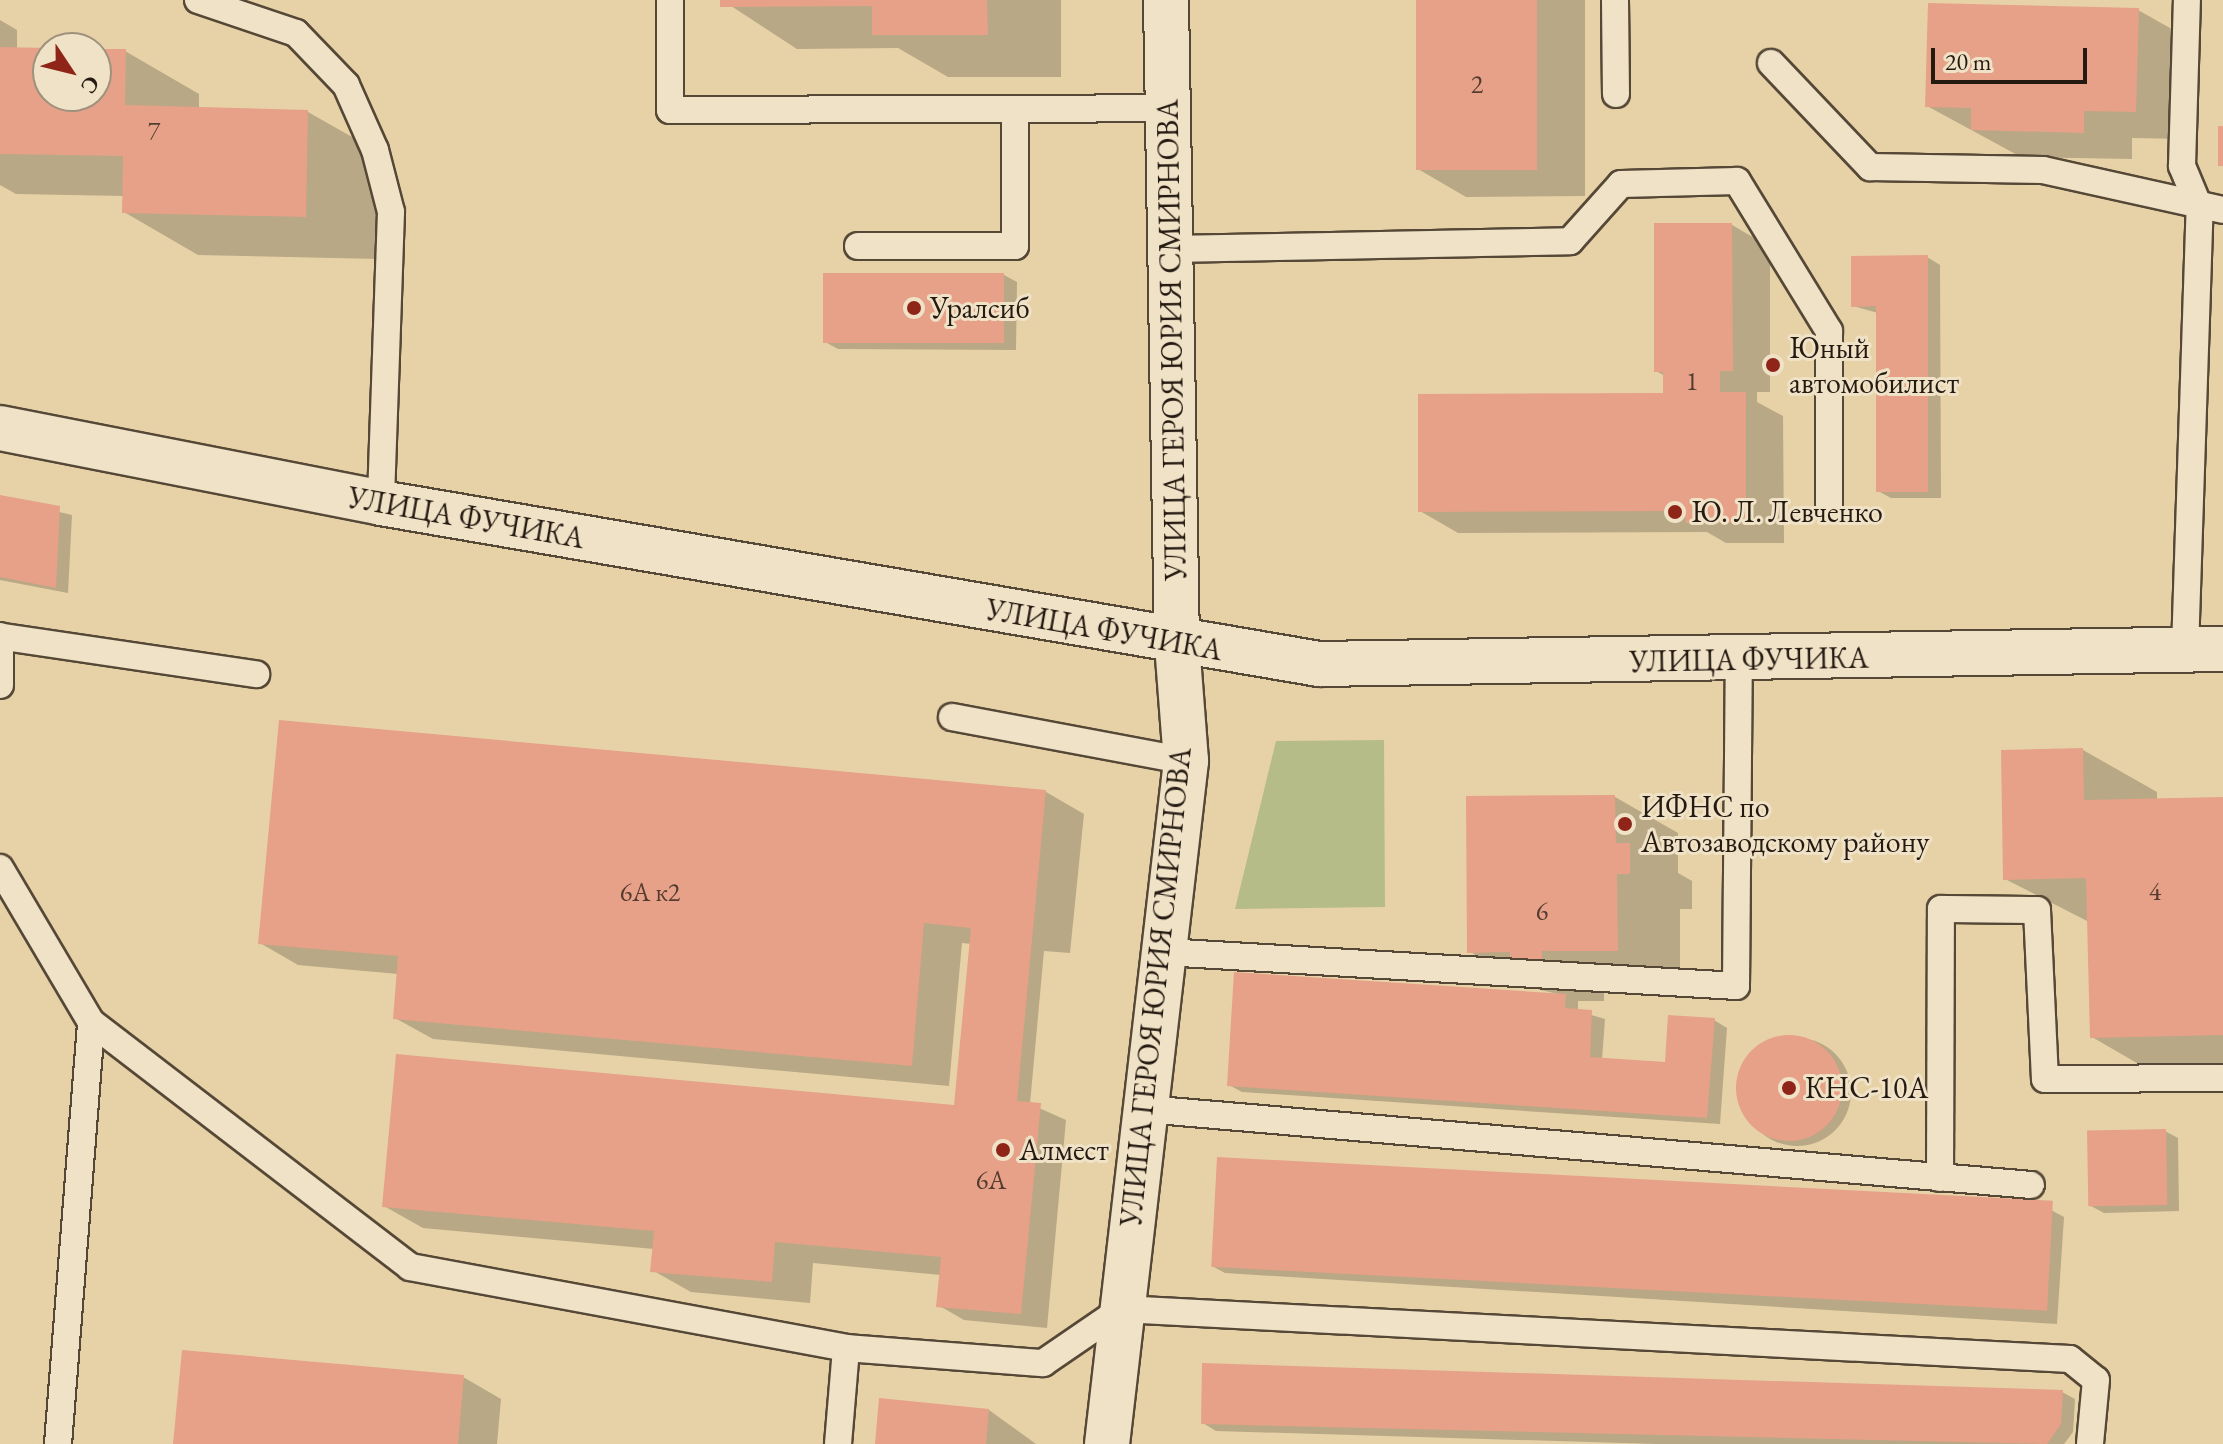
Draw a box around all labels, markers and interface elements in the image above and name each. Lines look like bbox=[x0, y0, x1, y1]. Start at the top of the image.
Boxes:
north arrow bbox=[32, 32, 112, 112]
scale bar bbox=[1935, 32, 2091, 82]
text: 20 m bbox=[1945, 46, 1992, 77]
house number: 2 bbox=[1471, 69, 1483, 101]
text: С bbox=[74, 70, 107, 100]
street label: УЛИЦА ГЕРОЯ ЮРИЯ СМИРНОВА bbox=[1150, 99, 1194, 581]
house number: 7 bbox=[148, 116, 160, 148]
place label: Уралсиб bbox=[930, 290, 1030, 326]
marker: Уралсиб bbox=[905, 299, 923, 317]
place label: Юный автомобилист bbox=[1789, 330, 1959, 400]
marker: Юный автомобилист bbox=[1764, 356, 1782, 374]
house number: 1 bbox=[1686, 366, 1698, 398]
street label: УЛИЦА ФУЧИКА bbox=[345, 479, 587, 557]
place label: Ю. Л. Левченко bbox=[1691, 494, 1883, 530]
marker: Ю. Л. Левченко bbox=[1666, 503, 1684, 521]
street label: УЛИЦА ФУЧИКА bbox=[983, 591, 1225, 669]
street label: УЛИЦА ФУЧИКА bbox=[1629, 640, 1869, 680]
street label: УЛИЦА ГЕРОЯ ЮРИЯ СМИРНОВА bbox=[1113, 746, 1199, 1228]
place label: ИФНС по Автозаводскому району bbox=[1641, 789, 1929, 860]
marker: ИФНС по Автозаводскому району bbox=[1616, 815, 1634, 833]
house number: 4 bbox=[2149, 876, 2161, 908]
house number: 6А к2 bbox=[620, 877, 680, 909]
house number: 6 bbox=[1536, 896, 1548, 928]
place label: КНС-10А bbox=[1805, 1070, 1928, 1106]
marker: КНС-10А bbox=[1780, 1079, 1798, 1097]
place label: Алмест bbox=[1019, 1132, 1109, 1168]
marker: Алмест bbox=[994, 1141, 1012, 1159]
house number: 6А bbox=[976, 1165, 1006, 1197]

